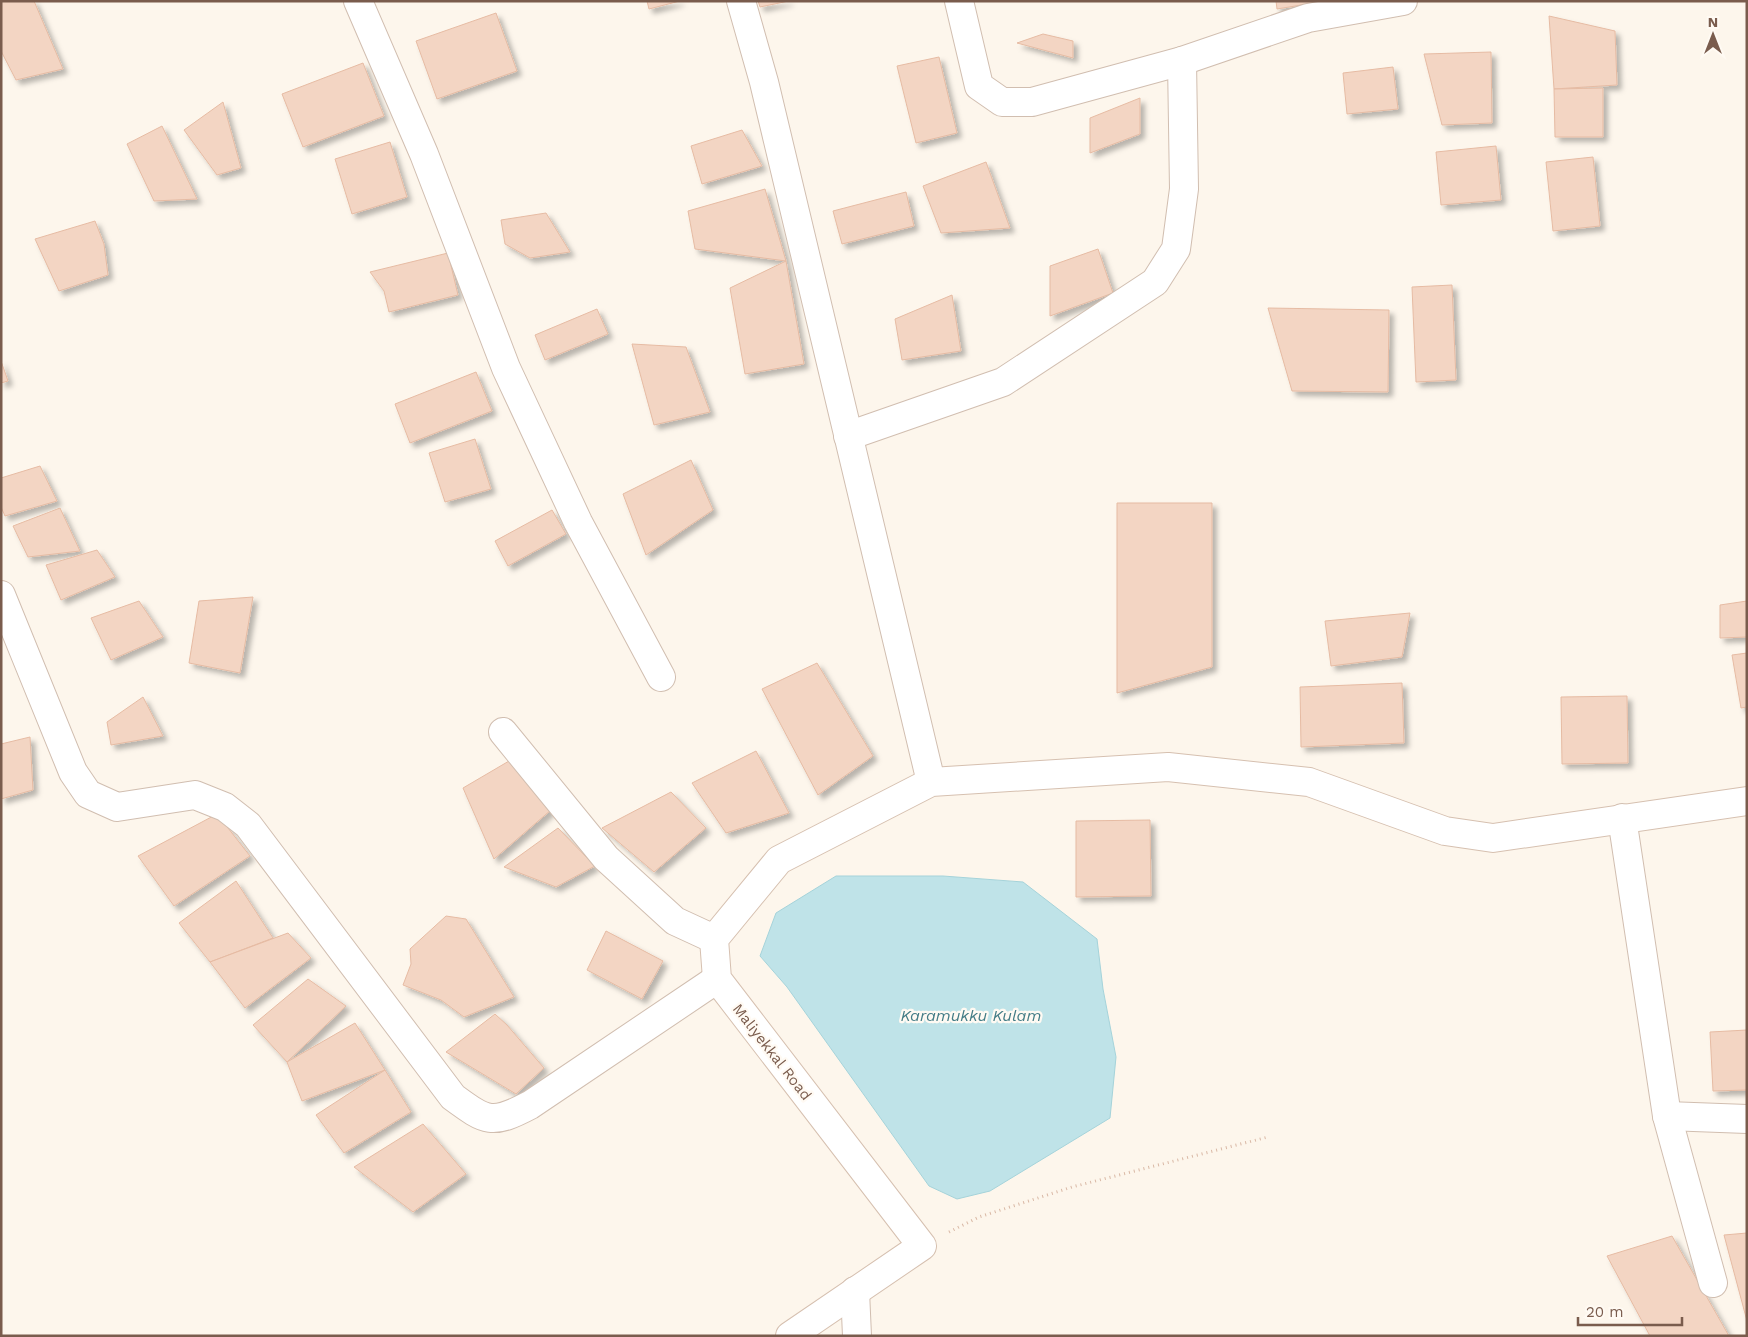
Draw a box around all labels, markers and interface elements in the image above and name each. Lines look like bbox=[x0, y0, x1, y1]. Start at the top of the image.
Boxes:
north arrow bbox=[1688, 10, 1738, 60]
text: N bbox=[1708, 14, 1718, 30]
street label: Maliyekkal Road bbox=[729, 1000, 815, 1104]
water label: Karamukku Kulam bbox=[901, 1006, 1041, 1025]
scale bar bbox=[1578, 1294, 1682, 1326]
text: 20 m bbox=[1586, 1303, 1624, 1321]

